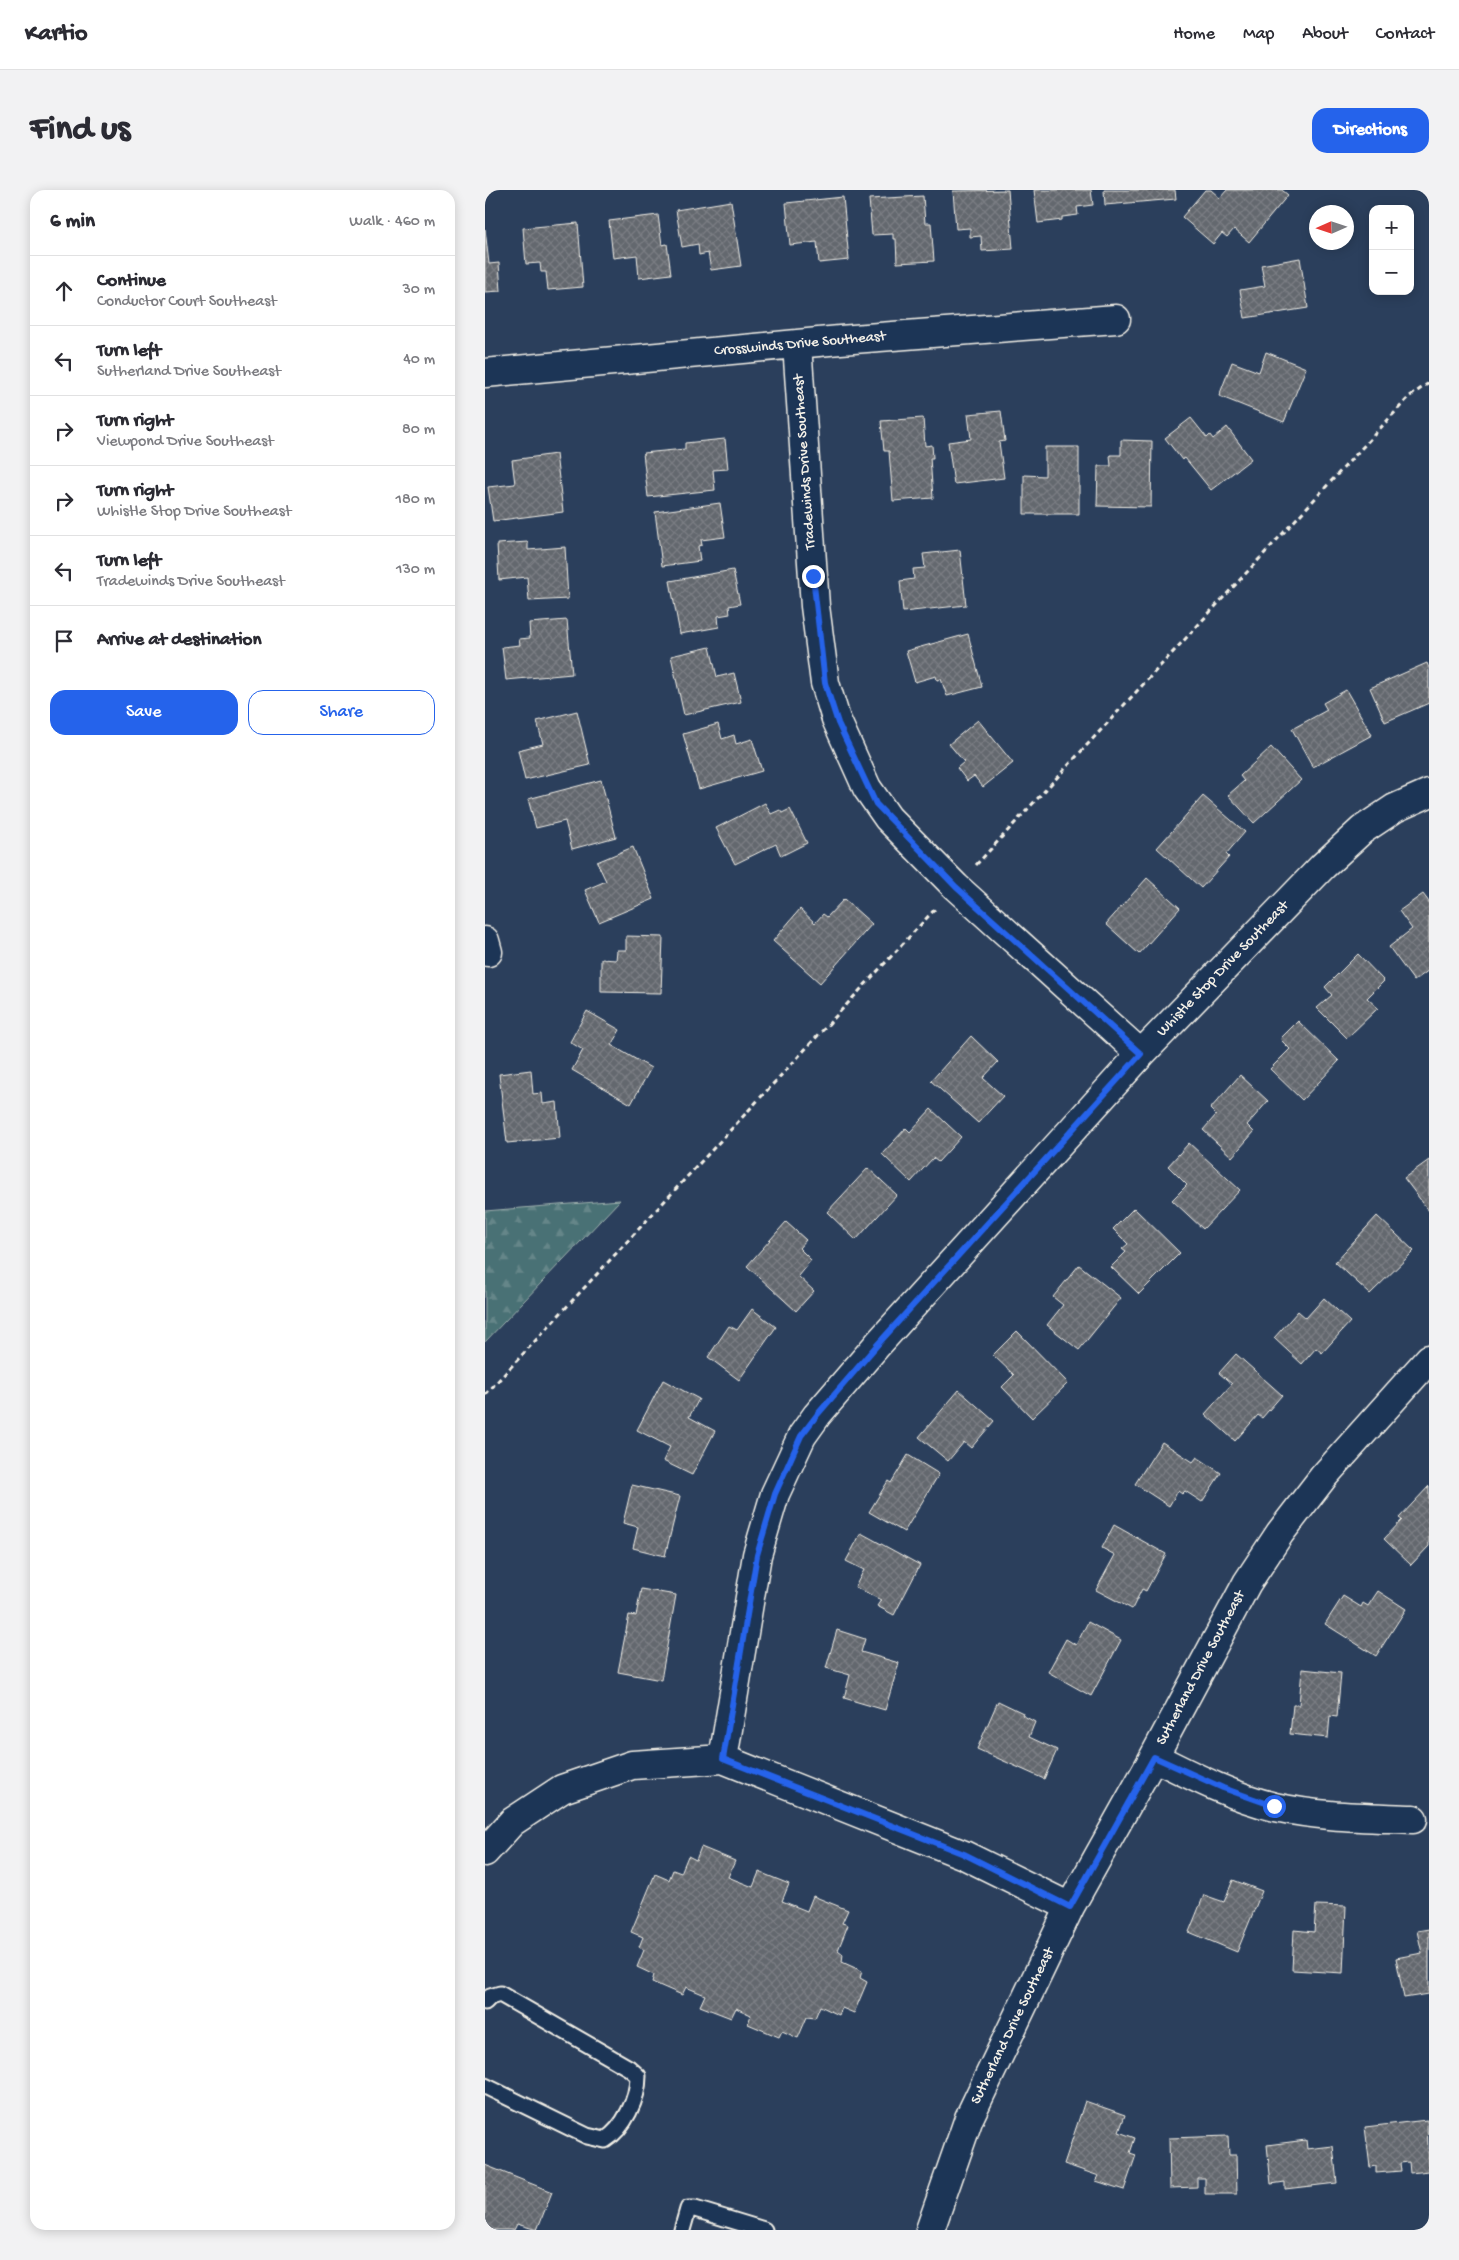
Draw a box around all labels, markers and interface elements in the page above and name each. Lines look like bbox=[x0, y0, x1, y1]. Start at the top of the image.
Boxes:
text: Kartio bbox=[25, 20, 88, 49]
text: Home bbox=[1173, 24, 1215, 45]
text: Map bbox=[1243, 24, 1274, 45]
text: About bbox=[1302, 24, 1348, 45]
text: Contact bbox=[1376, 24, 1434, 45]
button: Directions bbox=[1312, 108, 1429, 153]
text: Find us bbox=[30, 110, 130, 151]
north arrow bbox=[1309, 205, 1354, 250]
map controls bbox=[1369, 205, 1414, 295]
button: + bbox=[1369, 205, 1414, 250]
text: 6 min bbox=[50, 210, 95, 235]
text: Walk · 460 m bbox=[349, 213, 435, 232]
button: − bbox=[1369, 250, 1414, 295]
text: Continue bbox=[97, 270, 166, 293]
icon: ahead bbox=[50, 277, 78, 305]
text: 30 m bbox=[402, 281, 435, 300]
text: Conductor Court Southeast bbox=[97, 293, 277, 312]
street label: Crosswinds Drive Southeast bbox=[714, 327, 888, 360]
text: Turn left bbox=[97, 340, 161, 363]
icon: left bbox=[50, 347, 78, 375]
text: 40 m bbox=[403, 351, 435, 370]
text: Sutherland Drive Southeast bbox=[97, 363, 281, 382]
street label: Tradewinds Drive Southeast bbox=[790, 372, 820, 551]
text: Turn right bbox=[97, 410, 173, 433]
icon: right bbox=[50, 417, 78, 445]
text: 80 m bbox=[402, 421, 435, 440]
text: Viewpond Drive Southeast bbox=[97, 433, 274, 452]
text: Turn right bbox=[97, 480, 173, 503]
icon: right bbox=[50, 487, 78, 515]
text: 180 m bbox=[396, 491, 435, 510]
text: Whistle Stop Drive Southeast bbox=[97, 503, 291, 522]
text: Turn left bbox=[97, 550, 161, 573]
icon: left bbox=[50, 557, 78, 585]
text: 130 m bbox=[396, 561, 435, 580]
route end bbox=[802, 565, 825, 588]
text: Tradewinds Drive Southeast bbox=[97, 573, 284, 592]
icon: arrive bbox=[50, 627, 78, 655]
text: Arrive at destination bbox=[97, 629, 261, 652]
button: Save bbox=[50, 690, 238, 735]
button: Share bbox=[248, 690, 435, 735]
street label: Whistle Stop Drive Southeast bbox=[1153, 896, 1294, 1041]
street label: Sutherland Drive Southeast bbox=[1153, 1586, 1250, 1748]
route start bbox=[1263, 1795, 1286, 1818]
street label: Sutherland Drive Southeast bbox=[967, 1943, 1060, 2107]

